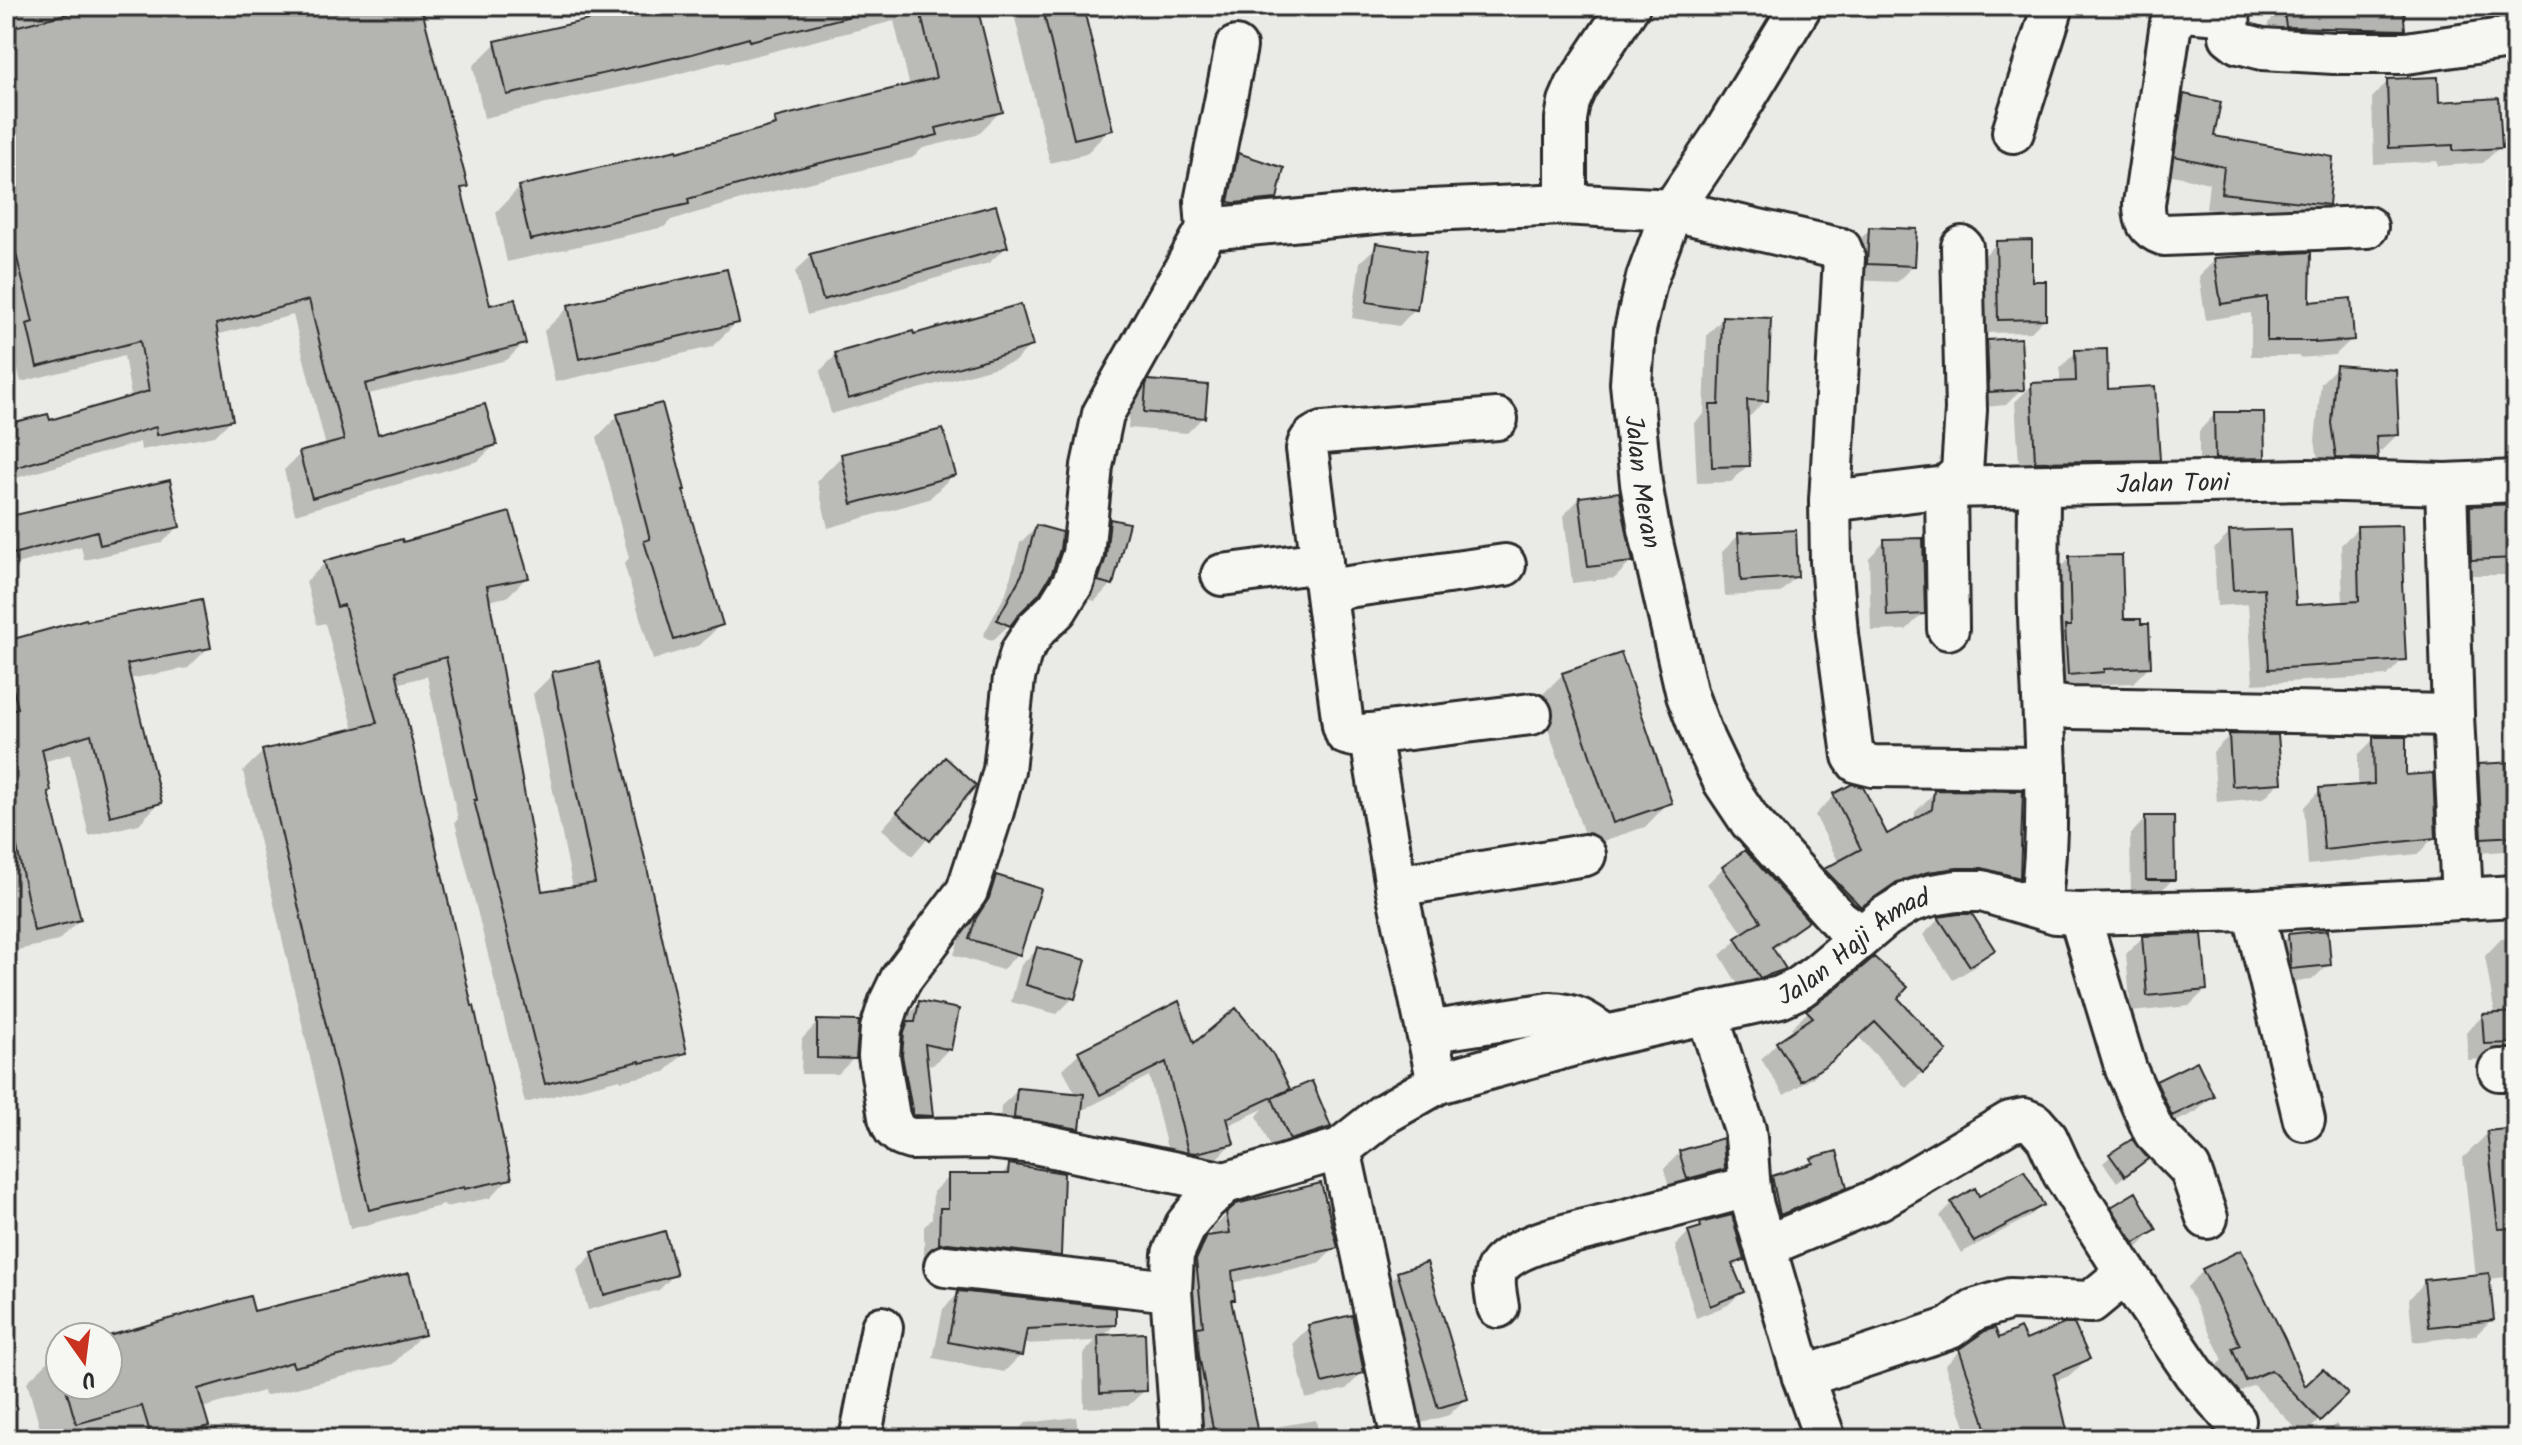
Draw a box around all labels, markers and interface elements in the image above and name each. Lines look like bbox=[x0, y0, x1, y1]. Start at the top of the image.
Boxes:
street label: Jalan Meran bbox=[1611, 413, 1672, 553]
street label: Jalan Toni bbox=[2116, 462, 2232, 507]
street label: Jalan Haji Amad bbox=[1771, 878, 1936, 1018]
north arrow bbox=[44, 1321, 124, 1401]
text: U bbox=[78, 1359, 99, 1397]

